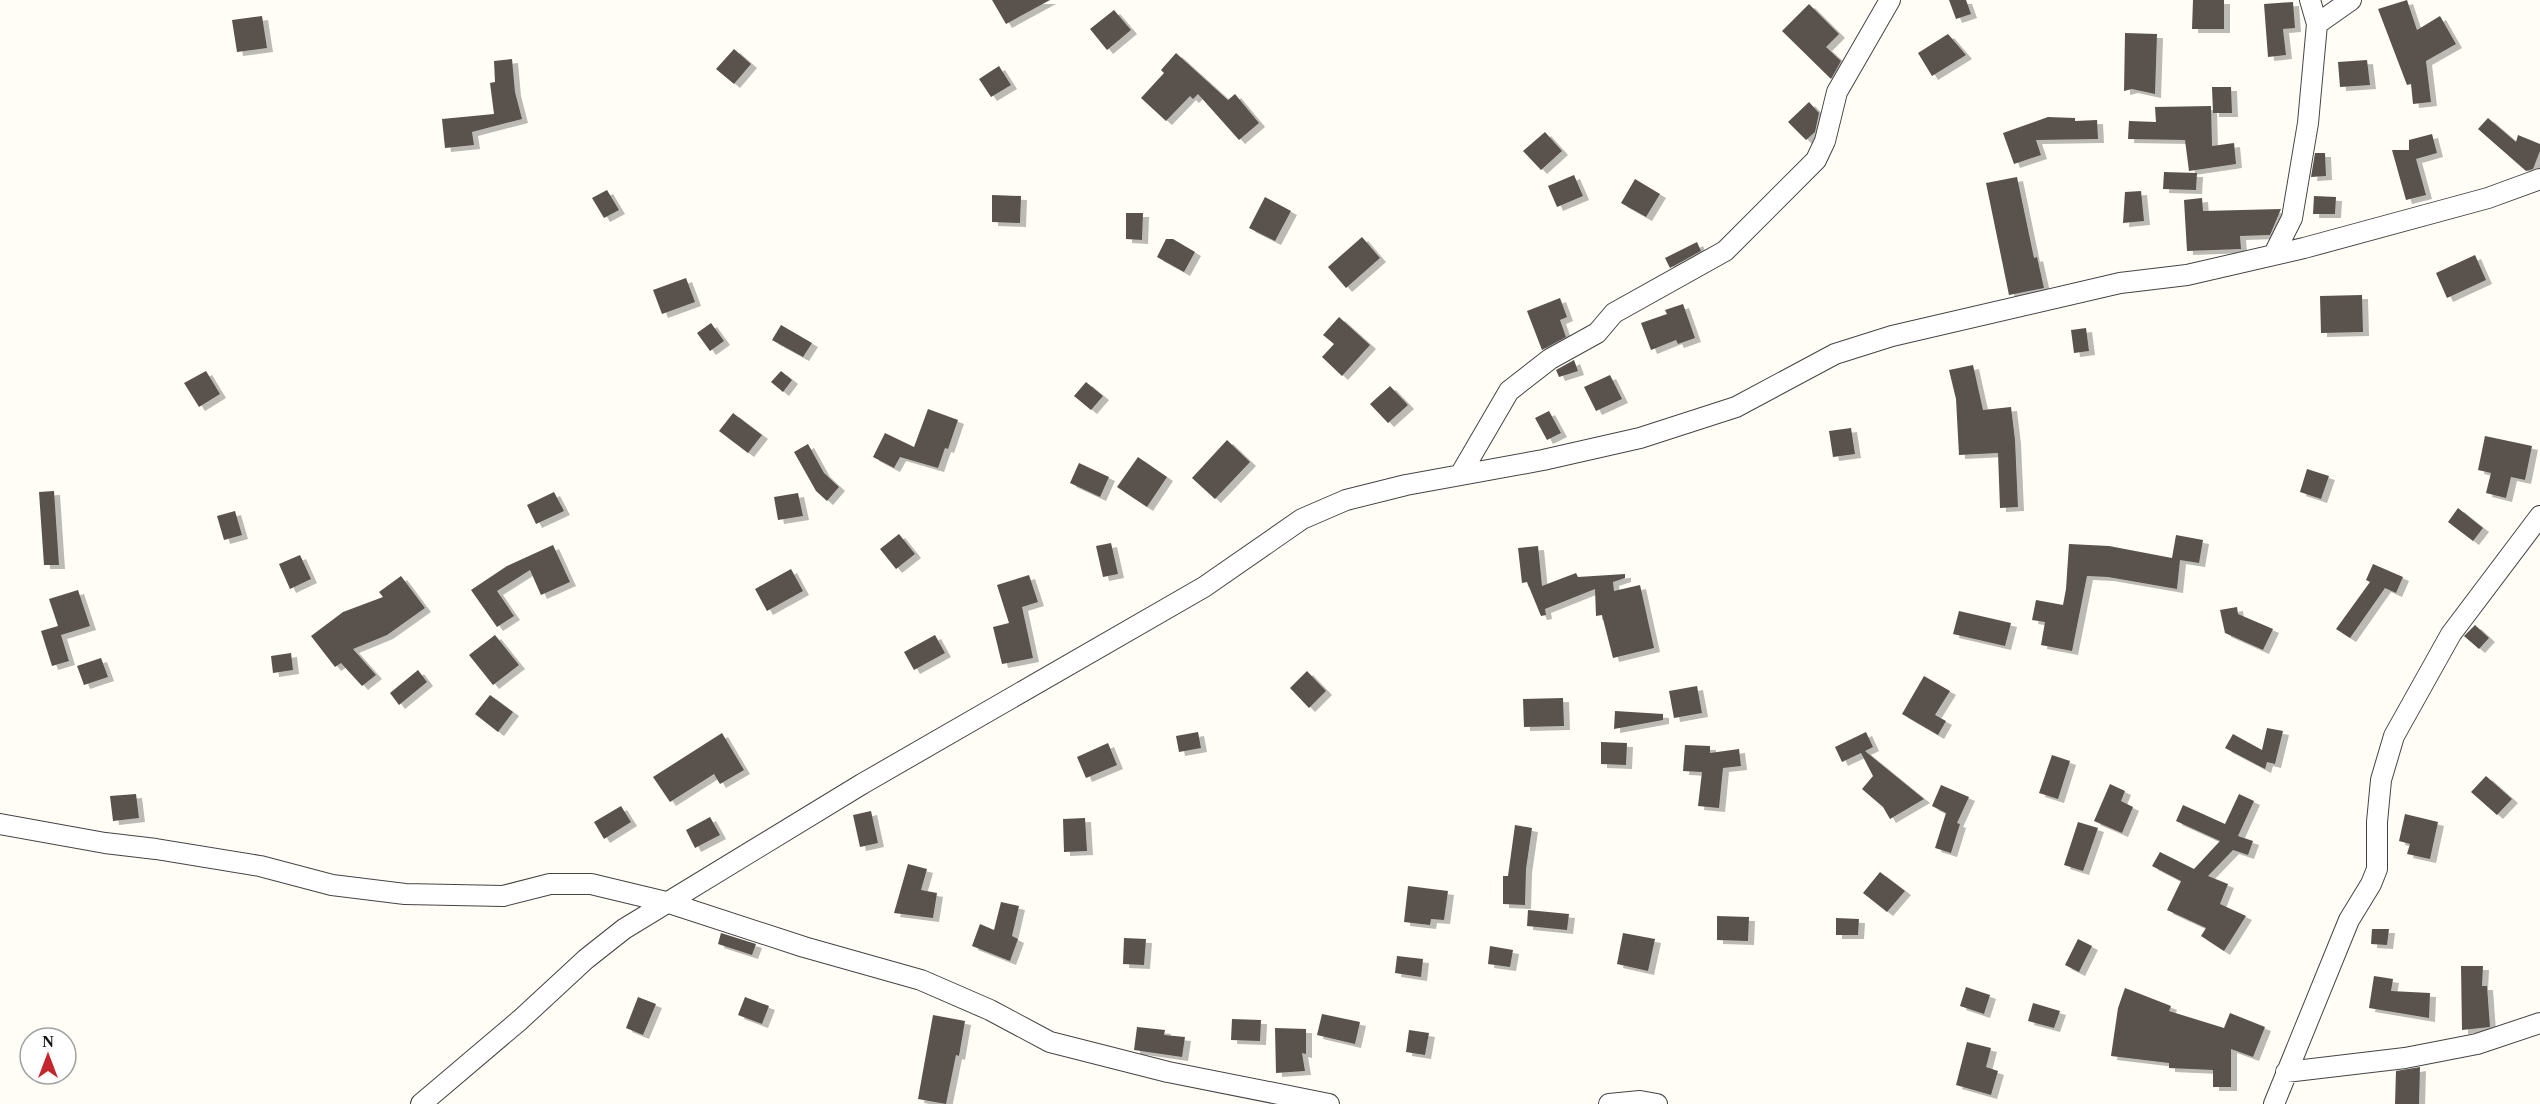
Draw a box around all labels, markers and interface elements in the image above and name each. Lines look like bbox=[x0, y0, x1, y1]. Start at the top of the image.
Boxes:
north arrow bbox=[18, 1026, 78, 1086]
text: N bbox=[42, 1033, 54, 1050]

